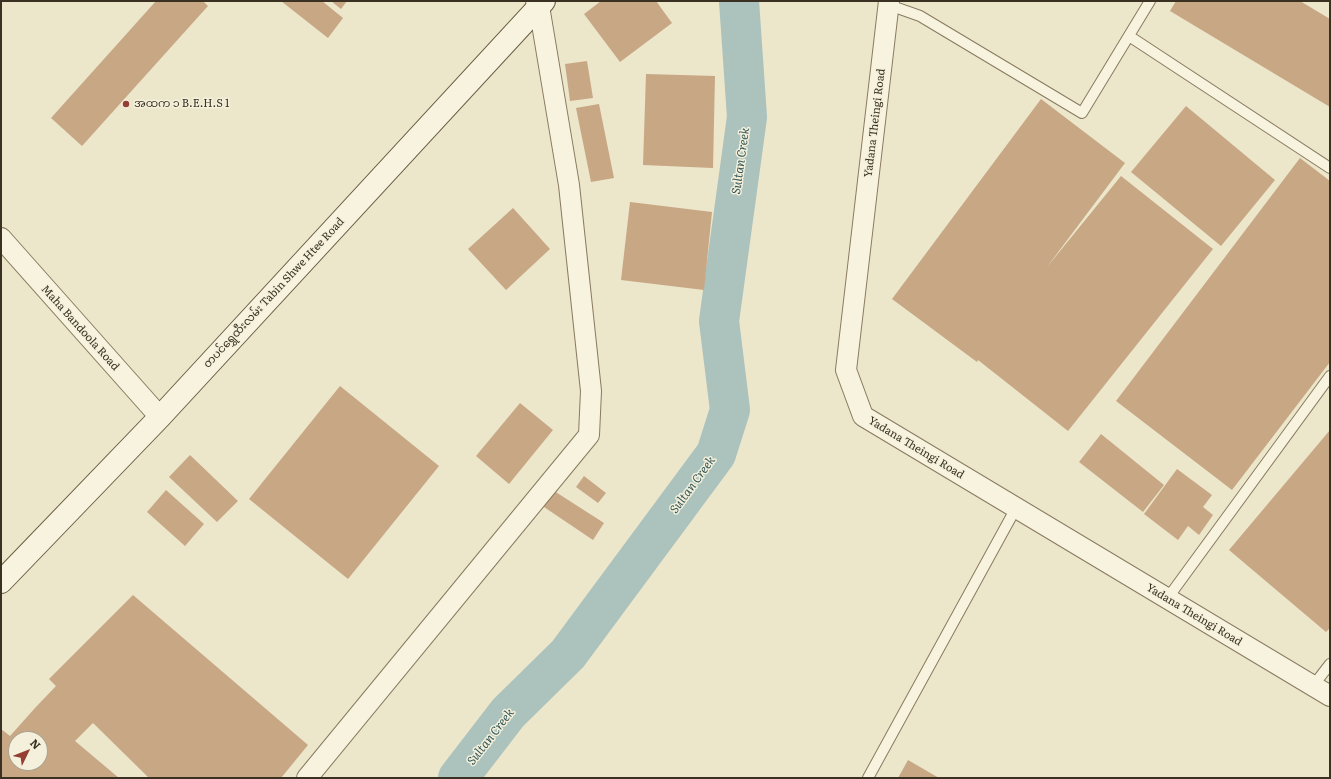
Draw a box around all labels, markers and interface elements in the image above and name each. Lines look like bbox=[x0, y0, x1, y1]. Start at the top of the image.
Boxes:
street label: Yadana Theingi Road bbox=[862, 68, 888, 178]
place label: အထက ၁ B.E.H.S 1 bbox=[134, 97, 229, 111]
marker: အထက ၁ B.E.H.S 1 bbox=[121, 99, 131, 109]
water label: Sultan Creek bbox=[729, 127, 753, 195]
street label: တပင်ရွှေထီးလမ်း Tabin Shwe Htee Road bbox=[201, 215, 347, 371]
street label: Maha Bandoola Road bbox=[38, 283, 122, 373]
street label: Yadana Theingi Road bbox=[866, 414, 966, 482]
water label: Sultan Creek bbox=[667, 454, 719, 516]
street label: Yadana Theingi Road bbox=[1144, 581, 1244, 649]
water label: Sultan Creek bbox=[465, 706, 517, 768]
north arrow bbox=[8, 731, 48, 771]
text: N bbox=[27, 735, 45, 752]

